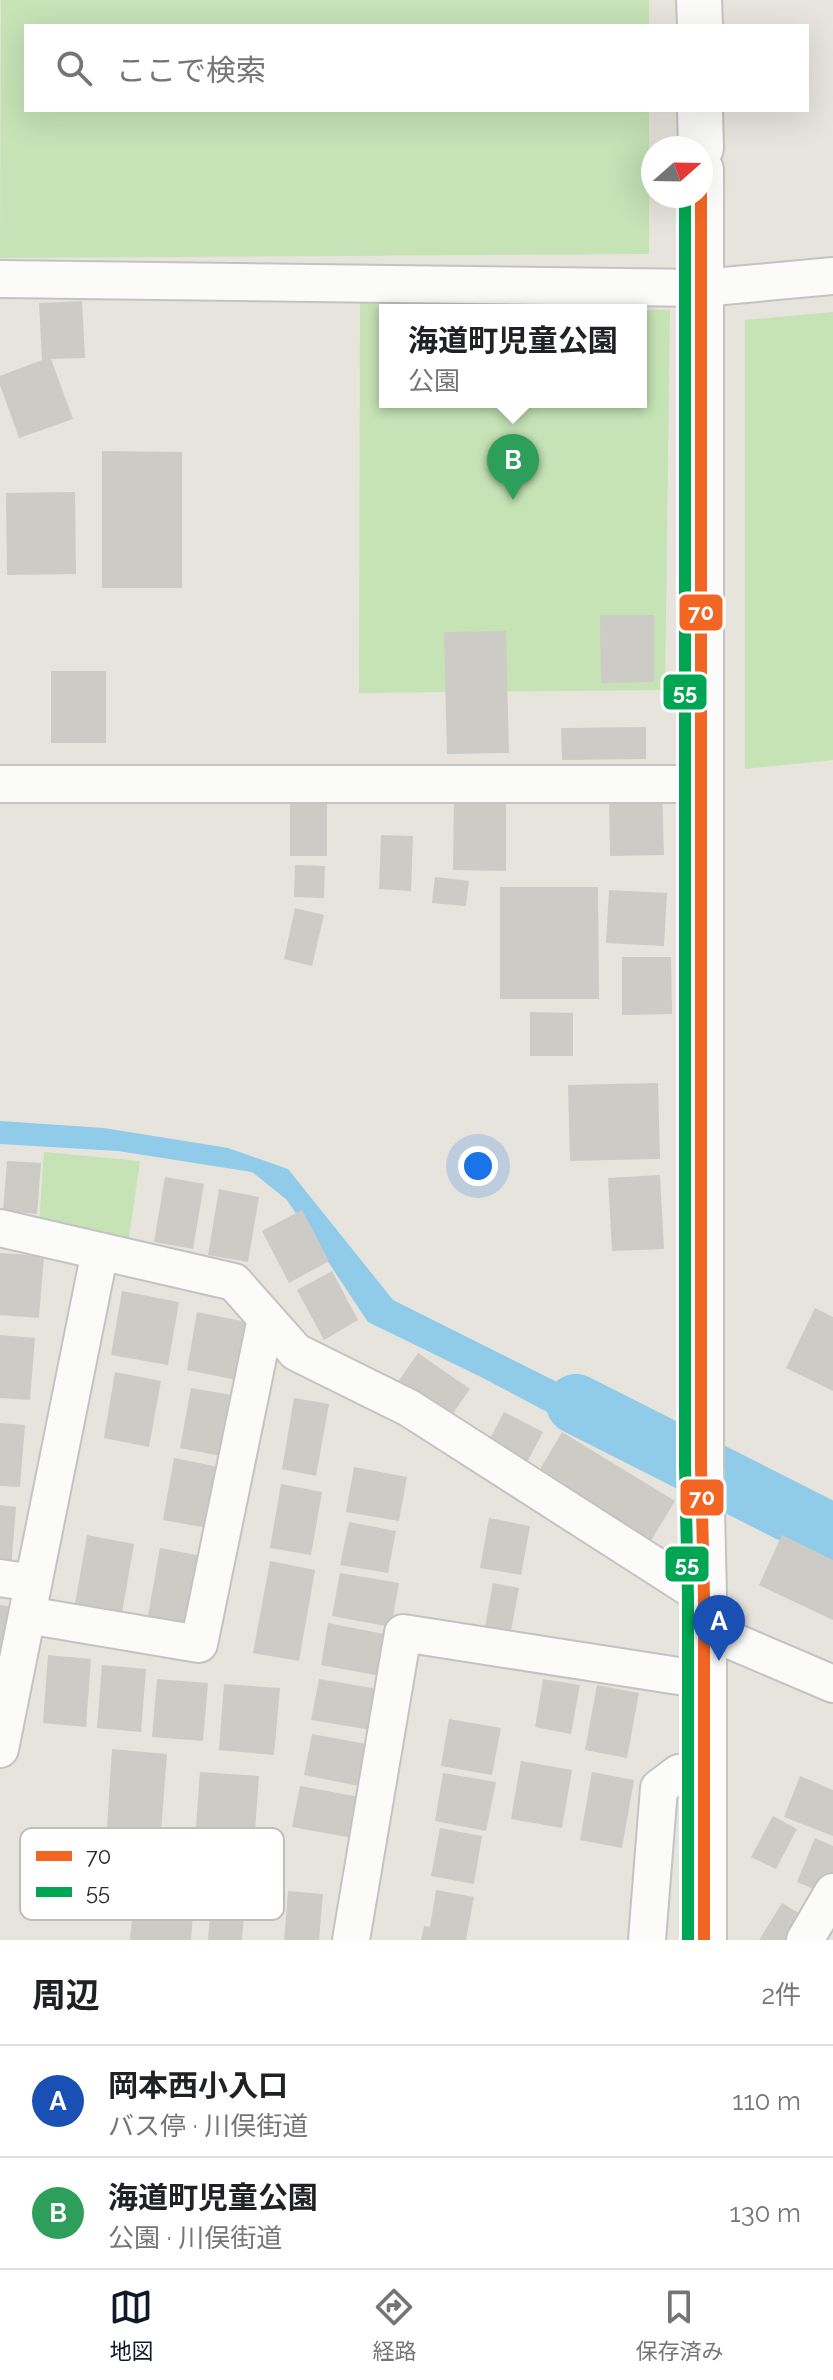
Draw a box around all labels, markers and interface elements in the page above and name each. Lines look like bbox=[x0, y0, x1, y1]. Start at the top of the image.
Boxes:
search box bbox=[24, 24, 809, 112]
icon: search bbox=[52, 46, 96, 90]
text: ここで検索 bbox=[116, 53, 266, 88]
north arrow bbox=[641, 136, 713, 208]
popup bbox=[379, 304, 647, 408]
text: 海道町児童公園 bbox=[408, 323, 618, 358]
text: 公園 bbox=[408, 366, 460, 396]
pin: B bbox=[487, 434, 539, 500]
line badge: 70 bbox=[678, 593, 724, 632]
text: 70 bbox=[688, 599, 714, 625]
line badge: 55 bbox=[662, 673, 708, 711]
text: 55 bbox=[673, 679, 697, 705]
your location bbox=[458, 1146, 498, 1186]
line badge: 70 bbox=[679, 1478, 725, 1517]
text: 70 bbox=[689, 1484, 715, 1510]
line badge: 55 bbox=[664, 1545, 710, 1583]
text: 55 bbox=[675, 1551, 699, 1577]
pin: A bbox=[693, 1595, 745, 1661]
legend bbox=[20, 1828, 284, 1920]
text: 70 bbox=[86, 1843, 111, 1869]
text: 55 bbox=[86, 1879, 110, 1905]
text: 周辺 bbox=[32, 1975, 100, 2015]
text: 2件 bbox=[761, 1980, 801, 2010]
text: 岡本西小入口 bbox=[108, 2068, 288, 2103]
text: A bbox=[49, 2086, 67, 2116]
text: 110 m bbox=[732, 2086, 801, 2116]
text: バス停 · 川俣街道 bbox=[108, 2111, 308, 2141]
text: 海道町児童公園 bbox=[108, 2180, 318, 2215]
text: B bbox=[49, 2198, 67, 2228]
text: 130 m bbox=[730, 2198, 801, 2228]
text: 公園 · 川俣街道 bbox=[108, 2223, 282, 2253]
tab: 地図 bbox=[109, 2285, 154, 2365]
tab: 経路 bbox=[372, 2285, 417, 2365]
tab: 保存済み bbox=[635, 2285, 724, 2365]

